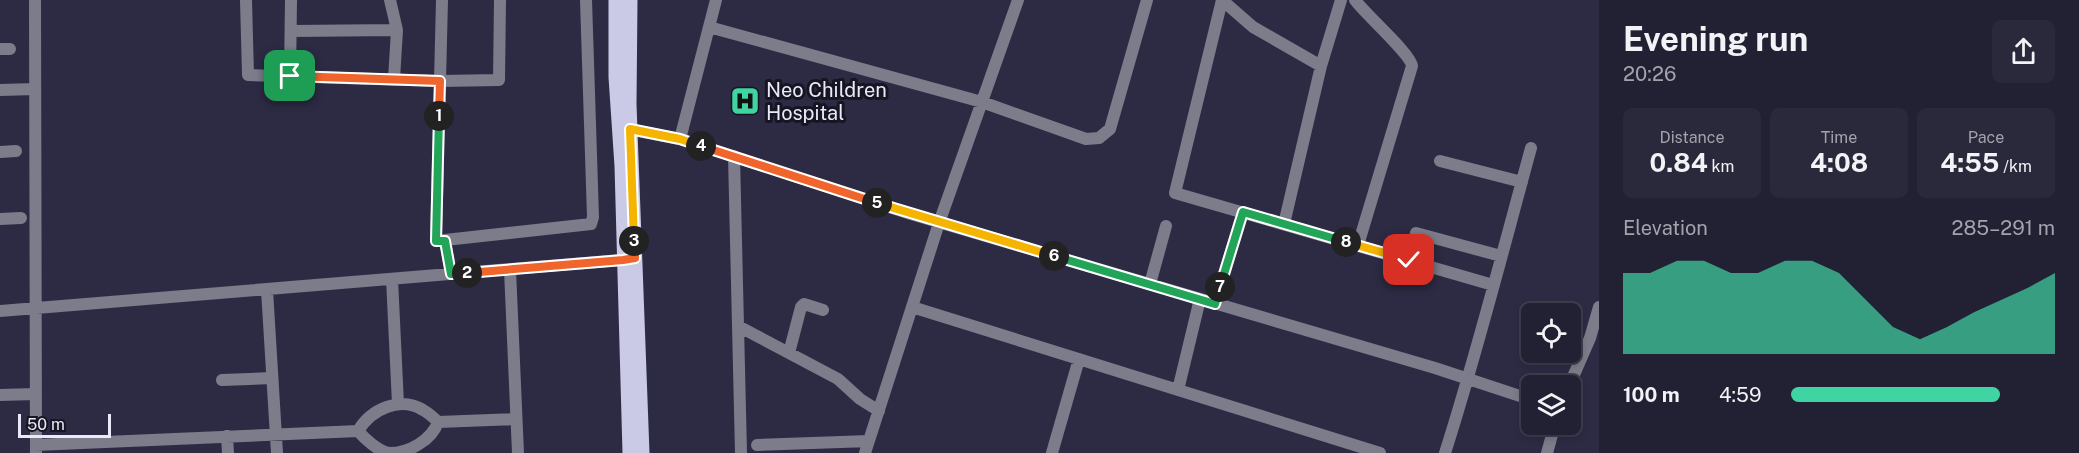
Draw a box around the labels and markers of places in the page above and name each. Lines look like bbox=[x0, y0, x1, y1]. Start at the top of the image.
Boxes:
pin bbox=[264, 50, 315, 101]
place label: Neo Children Hospital bbox=[766, 78, 887, 125]
hospital icon: Neo Children Hospital bbox=[729, 85, 761, 117]
pin: 1 bbox=[424, 101, 454, 131]
pin: 4 bbox=[686, 131, 716, 161]
pin: 5 bbox=[862, 188, 892, 218]
pin: 3 bbox=[619, 226, 649, 256]
pin: 8 bbox=[1331, 227, 1361, 257]
pin bbox=[1383, 234, 1434, 285]
pin: 6 bbox=[1039, 241, 1069, 271]
pin: 2 bbox=[452, 258, 482, 288]
pin: 7 bbox=[1205, 272, 1235, 302]

